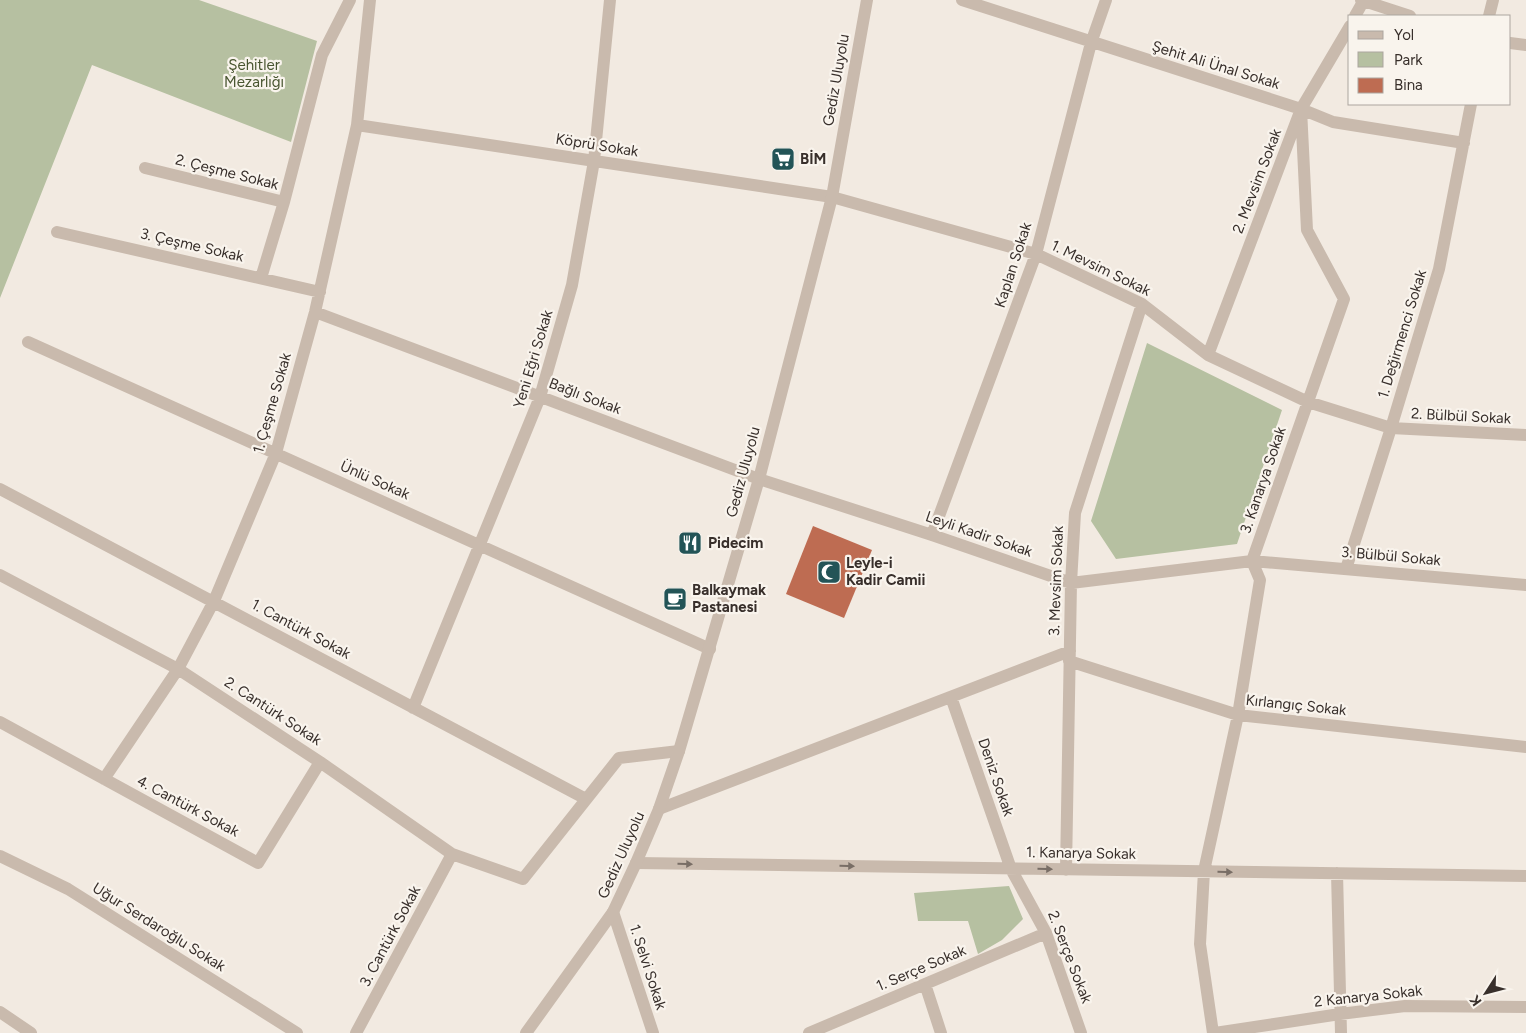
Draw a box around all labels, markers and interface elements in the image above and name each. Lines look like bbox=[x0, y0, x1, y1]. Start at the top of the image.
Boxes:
legend bbox=[1348, 15, 1511, 105]
text: Yol bbox=[1394, 26, 1414, 44]
street label: Gediz Uluyolu bbox=[819, 32, 853, 128]
street label: Şehit Ali Ünal Sokak bbox=[1150, 37, 1283, 93]
text: Park bbox=[1394, 51, 1423, 69]
park label: Şehitler Mezarlığı bbox=[224, 56, 284, 91]
text: Bina bbox=[1394, 76, 1423, 94]
street label: 2. Mevsim Sokak bbox=[1229, 125, 1285, 236]
street label: Köprü Sokak bbox=[554, 130, 640, 161]
supermarket icon: BİM bbox=[770, 146, 796, 172]
place label: BİM bbox=[800, 149, 826, 168]
street label: 2. Çeşme Sokak bbox=[173, 150, 281, 194]
street label: Kaplan Sokak bbox=[991, 219, 1035, 310]
street label: 3. Çeşme Sokak bbox=[139, 224, 246, 266]
street label: 1. Mevsim Sokak bbox=[1048, 236, 1154, 300]
street label: 1. Değirmenci Sokak bbox=[1374, 267, 1430, 400]
street label: Yeni Eğri Sokak bbox=[510, 307, 557, 410]
street label: 1. Çeşme Sokak bbox=[249, 350, 295, 455]
street label: Bağlı Sokak bbox=[546, 374, 624, 418]
street label: 2. Bülbül Sokak bbox=[1411, 404, 1512, 428]
street label: 3. Kanarya Sokak bbox=[1236, 424, 1290, 536]
street label: Gediz Uluyolu bbox=[722, 425, 764, 519]
street label: Ünlü Sokak bbox=[337, 457, 413, 504]
street label: Leyli Kadir Sokak bbox=[923, 507, 1035, 561]
street label: 3. Mevsim Sokak bbox=[1045, 525, 1067, 636]
restaurant icon: Pidecim bbox=[677, 530, 703, 556]
place label: Pidecim bbox=[708, 534, 763, 552]
street label: 3. Bülbül Sokak bbox=[1340, 543, 1442, 569]
place label: Leyle-i Kadir Camii bbox=[846, 554, 926, 589]
mosque icon: Leyle-i Kadir Camii bbox=[816, 559, 842, 585]
place label: Balkaymak Pastanesi bbox=[692, 581, 766, 616]
cafe icon: Balkaymak Pastanesi bbox=[662, 586, 688, 612]
street label: 1. Cantürk Sokak bbox=[248, 595, 354, 663]
street label: 2. Cantürk Sokak bbox=[221, 673, 326, 749]
street label: Kırlangıç Sokak bbox=[1245, 691, 1348, 719]
street label: Deniz Sokak bbox=[974, 736, 1018, 819]
street label: 4. Cantürk Sokak bbox=[134, 772, 243, 841]
street label: Gediz Uluyolu bbox=[594, 809, 648, 901]
street label: 1. Kanarya Sokak bbox=[1026, 843, 1137, 863]
one-way arrow bbox=[677, 860, 693, 868]
one-way arrow bbox=[840, 862, 856, 870]
one-way arrow bbox=[1037, 865, 1053, 873]
one-way arrow bbox=[1217, 868, 1233, 876]
street label: Uğur Serdaroğlu Sokak bbox=[89, 879, 229, 976]
street label: 3. Cantürk Sokak bbox=[356, 882, 425, 990]
street label: 2. Serçe Sokak bbox=[1044, 908, 1096, 1006]
street label: 1. Selvi Sokak bbox=[626, 922, 670, 1013]
street label: 1. Serçe Sokak bbox=[874, 941, 969, 995]
north arrow bbox=[1461, 968, 1511, 1018]
street label: 2 Kanarya Sokak bbox=[1313, 981, 1424, 1011]
text: K bbox=[1466, 991, 1486, 1009]

